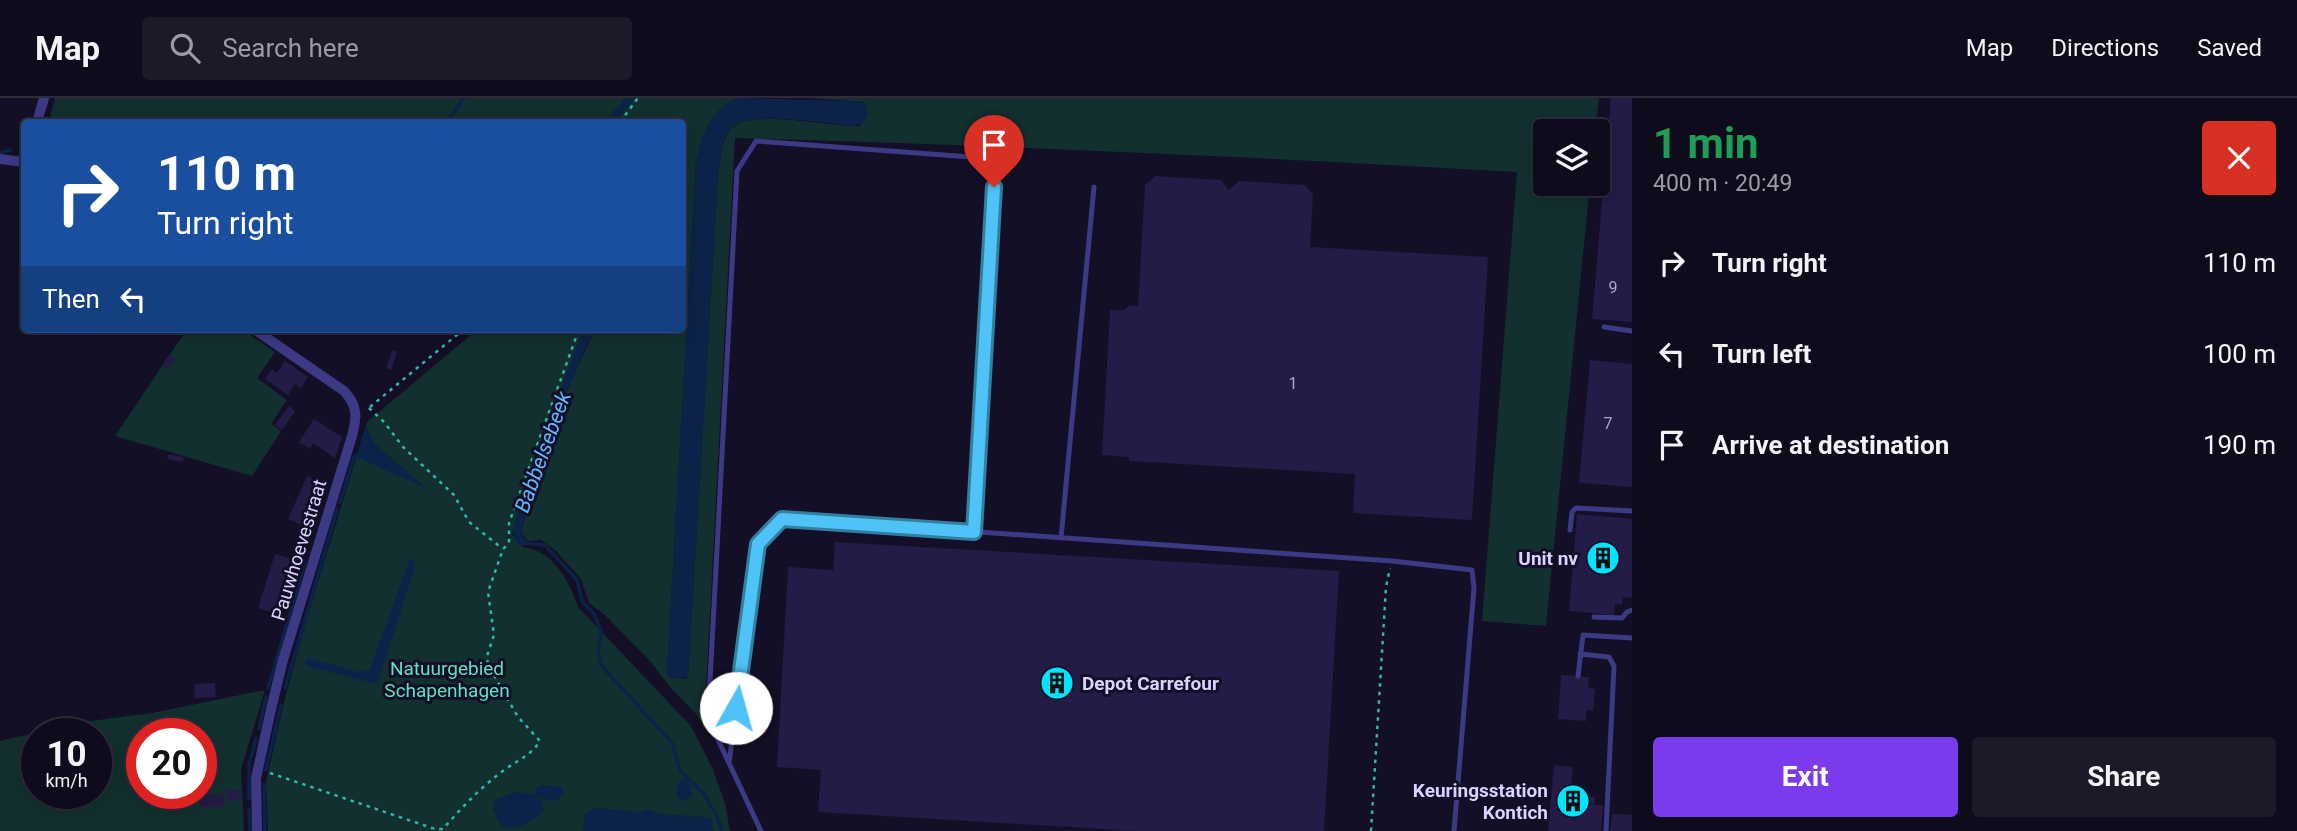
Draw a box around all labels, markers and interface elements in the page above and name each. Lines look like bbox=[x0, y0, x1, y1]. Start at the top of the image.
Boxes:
search box bbox=[142, 17, 632, 80]
text: Map bbox=[35, 29, 100, 68]
icon: search bbox=[166, 29, 204, 67]
text: Search here bbox=[222, 33, 359, 63]
text: Map bbox=[1966, 34, 2013, 62]
text: Directions bbox=[2051, 34, 2159, 62]
text: Saved bbox=[2197, 34, 2262, 62]
pin bbox=[964, 115, 1024, 187]
map controls bbox=[1533, 119, 1610, 196]
button: layers bbox=[1533, 119, 1610, 196]
text: 1 min bbox=[1653, 119, 1759, 168]
button: close bbox=[2202, 121, 2276, 195]
icon: arrive bbox=[975, 126, 1013, 164]
text: 110 m bbox=[157, 145, 296, 202]
icon: right bbox=[42, 147, 133, 238]
text: 400 m · 20:49 bbox=[1653, 170, 1792, 197]
text: Turn right bbox=[157, 204, 293, 242]
icon: right bbox=[1653, 244, 1691, 282]
text: Turn right bbox=[1712, 248, 1827, 278]
text: 110 m bbox=[2203, 248, 2276, 278]
house number: 9 bbox=[1609, 278, 1618, 297]
icon: left bbox=[114, 280, 152, 318]
text: Then bbox=[42, 284, 100, 314]
icon: left bbox=[1653, 335, 1691, 373]
text: Turn left bbox=[1712, 339, 1811, 369]
text: 100 m bbox=[2203, 339, 2276, 369]
house number: 1 bbox=[1289, 374, 1298, 393]
water label: Babbelsebeek bbox=[510, 388, 576, 516]
house number: 7 bbox=[1604, 414, 1613, 433]
icon: arrive bbox=[1653, 426, 1691, 464]
text: Arrive at destination bbox=[1712, 430, 1949, 460]
text: 190 m bbox=[2203, 430, 2276, 460]
street label: Pauwhoevestraat bbox=[267, 477, 331, 623]
building icon: Unit nv bbox=[1584, 539, 1622, 577]
place label: Unit nv bbox=[1518, 547, 1578, 570]
park label: Natuurgebied Schapenhagen bbox=[384, 657, 510, 702]
building icon: Depot Carrefour bbox=[1038, 664, 1076, 702]
position arrow bbox=[699, 671, 773, 745]
place label: Depot Carrefour bbox=[1082, 672, 1219, 695]
speed limit sign: 20 bbox=[126, 718, 217, 809]
text: 10 bbox=[46, 734, 87, 775]
button: Exit bbox=[1653, 737, 1958, 817]
button: Share bbox=[1972, 737, 2276, 817]
text: km/h bbox=[45, 770, 88, 791]
place label: Keuringsstation Kontich bbox=[1413, 779, 1548, 824]
building icon: Keuringsstation Kontich bbox=[1554, 782, 1592, 820]

